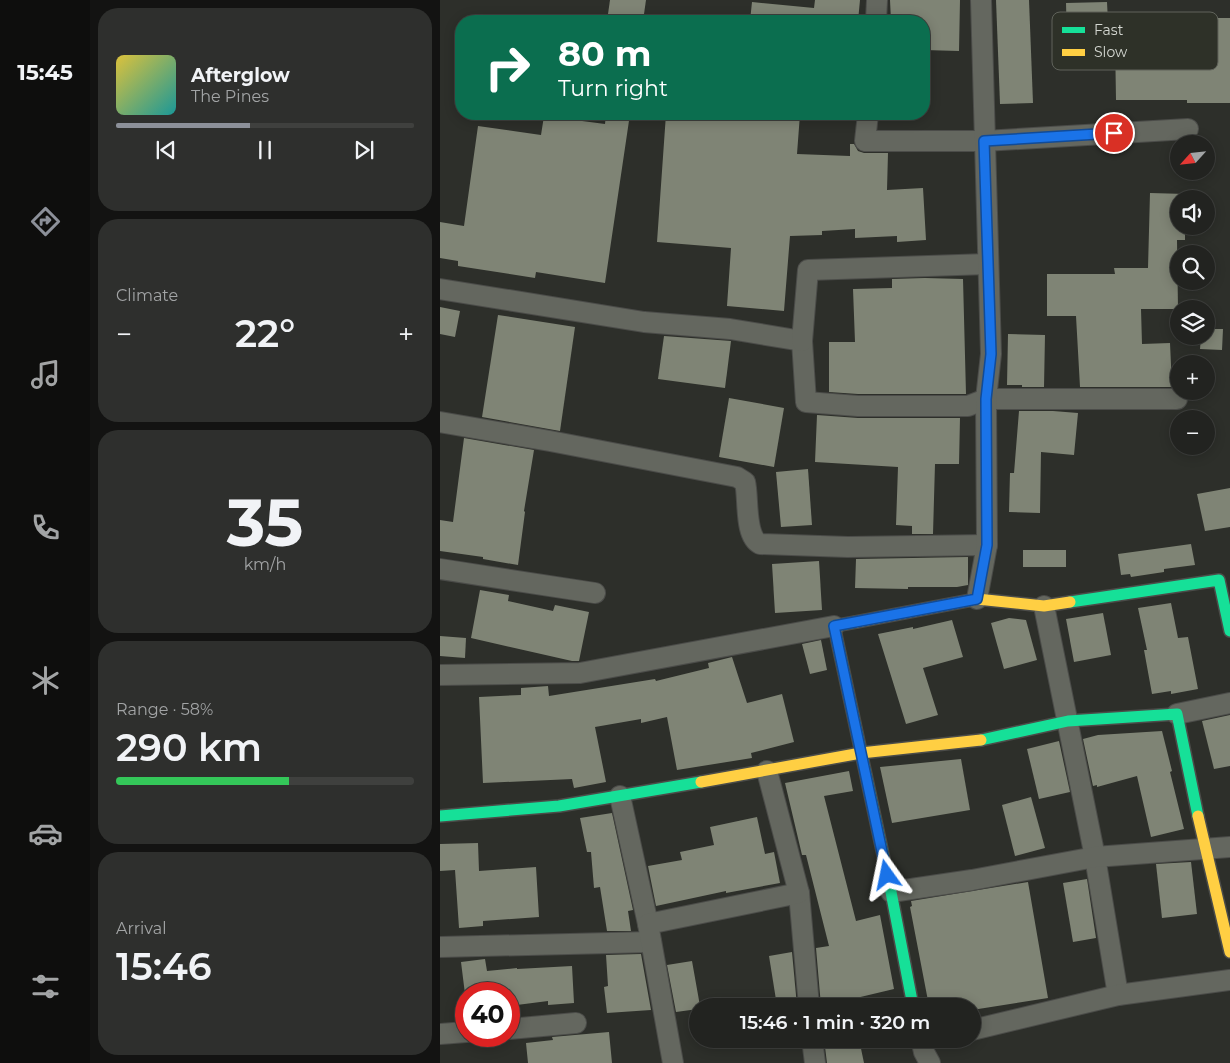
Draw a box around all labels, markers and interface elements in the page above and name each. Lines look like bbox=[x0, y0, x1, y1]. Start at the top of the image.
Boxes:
legend bbox=[1052, 12, 1218, 70]
text: Fast bbox=[1094, 21, 1124, 39]
text: 80 m bbox=[558, 32, 652, 75]
icon: right bbox=[475, 35, 540, 100]
text: Slow bbox=[1094, 43, 1128, 61]
text: 15:45 bbox=[17, 59, 73, 86]
text: Afterglow bbox=[191, 64, 290, 87]
text: Turn right bbox=[558, 75, 668, 102]
text: The Pines bbox=[191, 87, 269, 106]
pin bbox=[1093, 112, 1135, 154]
icon: arrive bbox=[1100, 119, 1128, 147]
north arrow bbox=[1170, 135, 1215, 180]
map controls bbox=[1170, 135, 1215, 455]
icon: previous bbox=[152, 136, 180, 164]
icon: pause bbox=[251, 136, 279, 164]
icon: next bbox=[350, 136, 378, 164]
button: sound bbox=[1170, 190, 1215, 235]
icon: directions bbox=[28, 204, 63, 239]
button: search bbox=[1170, 245, 1215, 290]
text: Climate bbox=[116, 286, 178, 305]
button: layers bbox=[1170, 300, 1215, 345]
text: 22° bbox=[235, 310, 295, 357]
text: − bbox=[116, 317, 132, 351]
text: + bbox=[398, 317, 414, 351]
button: + bbox=[1170, 355, 1215, 400]
icon: music bbox=[28, 357, 63, 392]
button: − bbox=[1170, 410, 1215, 455]
text: 35 bbox=[227, 483, 303, 562]
icon: phone bbox=[28, 510, 63, 545]
text: km/h bbox=[244, 555, 286, 574]
icon: climate bbox=[28, 663, 63, 698]
text: Range · 58% bbox=[116, 700, 213, 719]
text: 290 km bbox=[116, 724, 262, 771]
icon: car bbox=[28, 816, 63, 851]
position arrow bbox=[860, 848, 912, 900]
text: Arrival bbox=[116, 919, 166, 938]
text: 15:46 bbox=[116, 943, 212, 990]
icon: filters bbox=[28, 969, 63, 1004]
speed limit sign: 40 bbox=[455, 982, 520, 1047]
text: 15:46 · 1 min · 320 m bbox=[740, 1011, 930, 1034]

